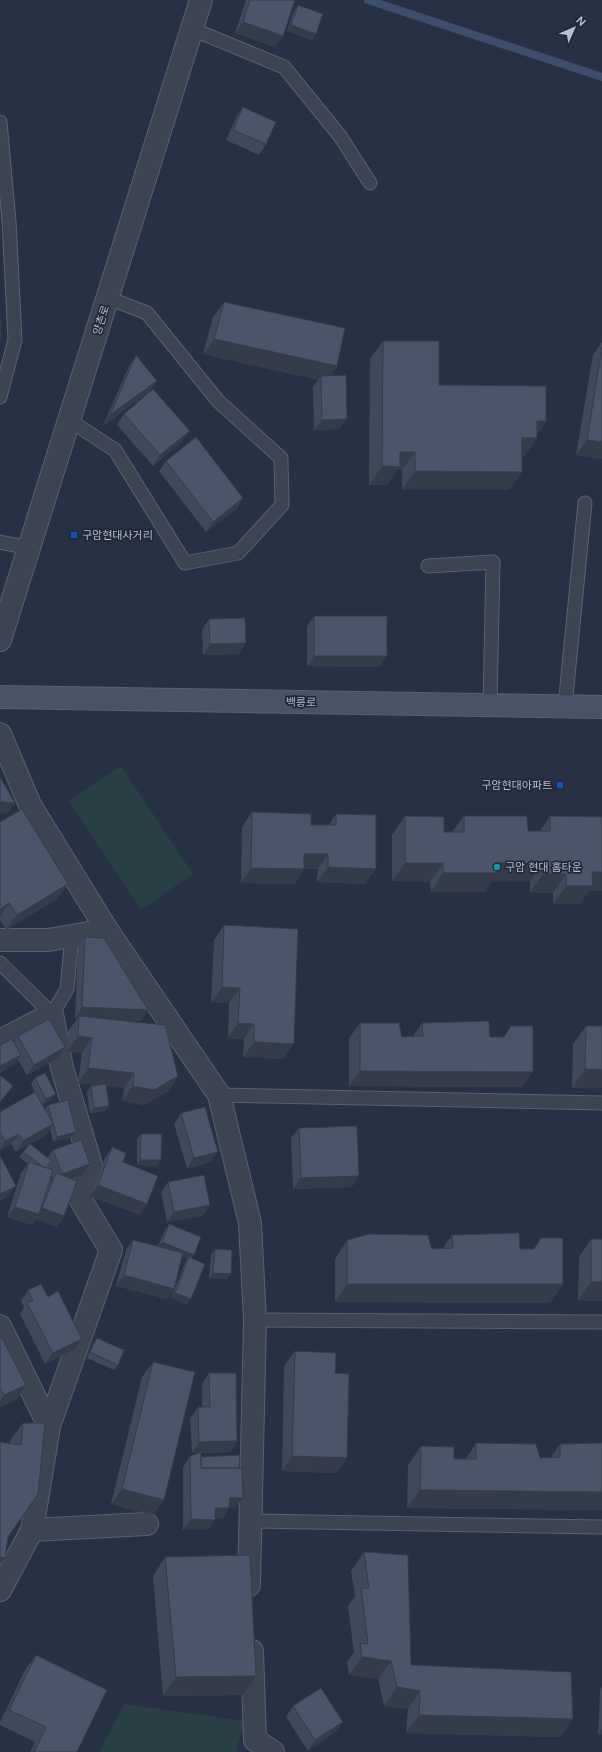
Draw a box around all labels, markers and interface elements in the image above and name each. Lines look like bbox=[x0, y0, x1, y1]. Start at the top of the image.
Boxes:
north arrow bbox=[554, 8, 594, 48]
text: N bbox=[573, 13, 589, 29]
street label: 양촌로 bbox=[90, 303, 112, 337]
place label: 구암현대사거리 bbox=[82, 528, 153, 542]
marker: 구암현대사거리 bbox=[69, 530, 79, 540]
street label: 백릉로 bbox=[286, 695, 316, 709]
place label: 구암현대아파트 bbox=[481, 778, 552, 792]
marker: 구암현대아파트 bbox=[555, 780, 565, 790]
place label: 구암 현대 홈타운 bbox=[505, 860, 582, 874]
marker: 구암 현대 홈타운 bbox=[492, 862, 502, 872]

